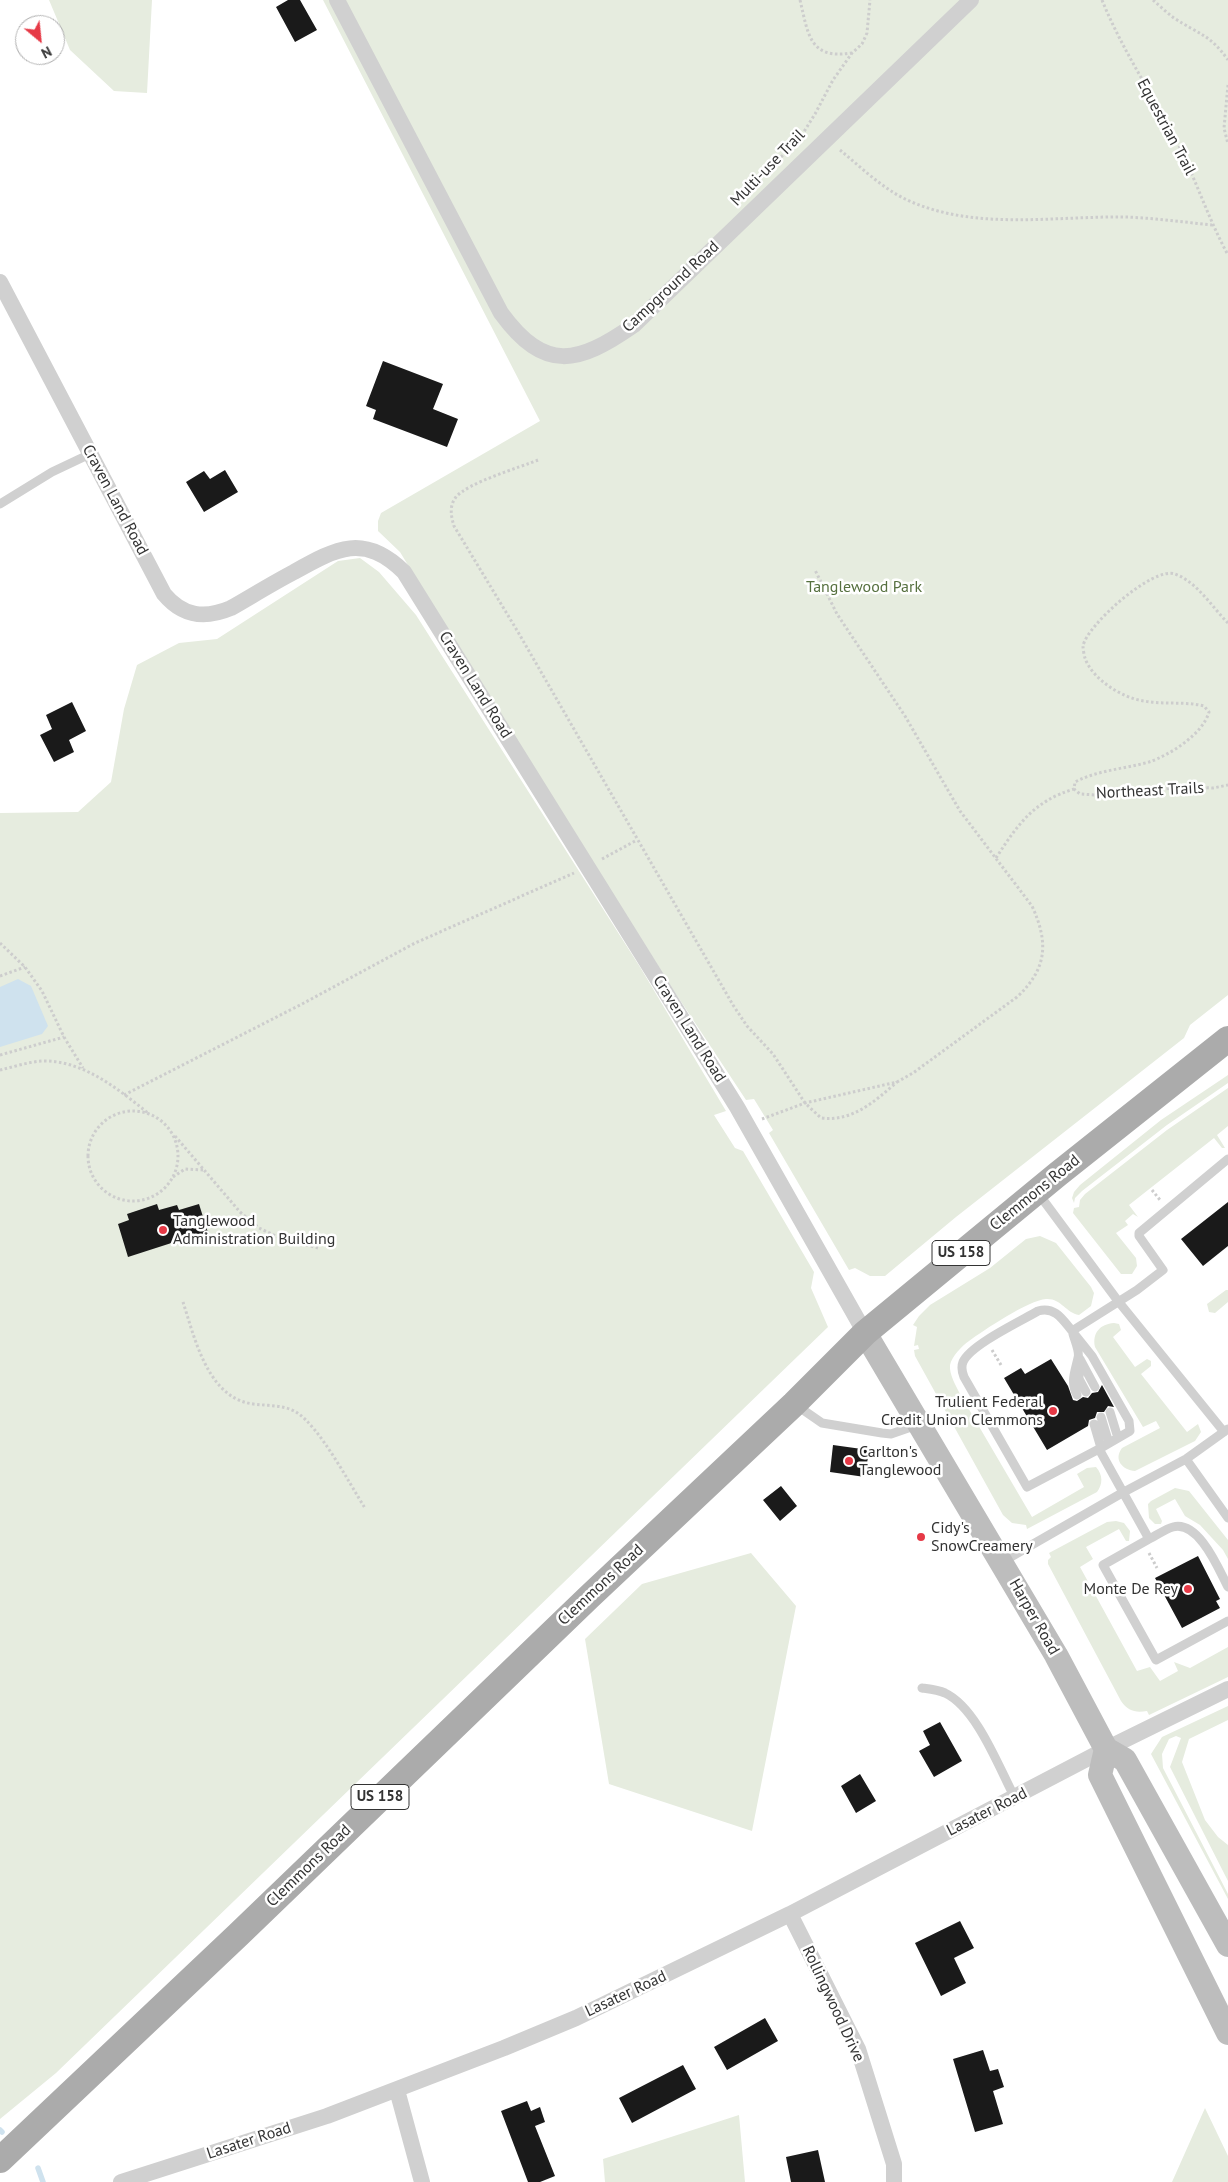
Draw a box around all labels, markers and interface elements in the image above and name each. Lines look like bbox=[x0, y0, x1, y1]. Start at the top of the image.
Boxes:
north arrow bbox=[15, 15, 65, 65]
text: N bbox=[38, 42, 55, 62]
street label: Equestrian Trail bbox=[1133, 76, 1199, 178]
street label: Multi-use Trail bbox=[727, 126, 809, 210]
street label: Campground Road bbox=[619, 237, 723, 337]
street label: Craven Land Road bbox=[78, 441, 152, 559]
park label: Tanglewood Park bbox=[806, 577, 922, 597]
street label: Craven Land Road bbox=[434, 628, 516, 742]
street label: Northeast Trails bbox=[1095, 779, 1205, 803]
street label: Craven Land Road bbox=[648, 972, 730, 1086]
street label: Clemmons Road bbox=[986, 1151, 1084, 1235]
place label: Tanglewood Administration Building bbox=[173, 1211, 335, 1249]
marker: Tanglewood Administration Building bbox=[157, 1224, 169, 1236]
road number: US 158 bbox=[932, 1240, 990, 1266]
place label: Trulient Federal Credit Union Clemmons bbox=[881, 1392, 1043, 1430]
marker: Trulient Federal Credit Union Clemmons bbox=[1047, 1405, 1059, 1417]
place label: Carlton's Tanglewood bbox=[859, 1442, 941, 1480]
marker: Carlton's Tanglewood bbox=[843, 1455, 855, 1467]
place label: Cidy's SnowCreamery bbox=[931, 1518, 1033, 1556]
marker: Cidy's SnowCreamery bbox=[915, 1531, 927, 1543]
street label: Clemmons Road bbox=[554, 1540, 648, 1630]
street label: Harper Road bbox=[1005, 1576, 1063, 1658]
place label: Monte De Rey bbox=[1084, 1579, 1178, 1599]
marker: Monte De Rey bbox=[1182, 1583, 1194, 1595]
road number: US 158 bbox=[351, 1784, 409, 1810]
street label: Lasater Road bbox=[944, 1784, 1030, 1840]
street label: Clemmons Road bbox=[263, 1821, 355, 1911]
street label: Rollingwood Drive bbox=[798, 1943, 868, 2065]
street label: Lasater Road bbox=[582, 1967, 670, 2021]
street label: Lasater Road bbox=[204, 2118, 294, 2164]

